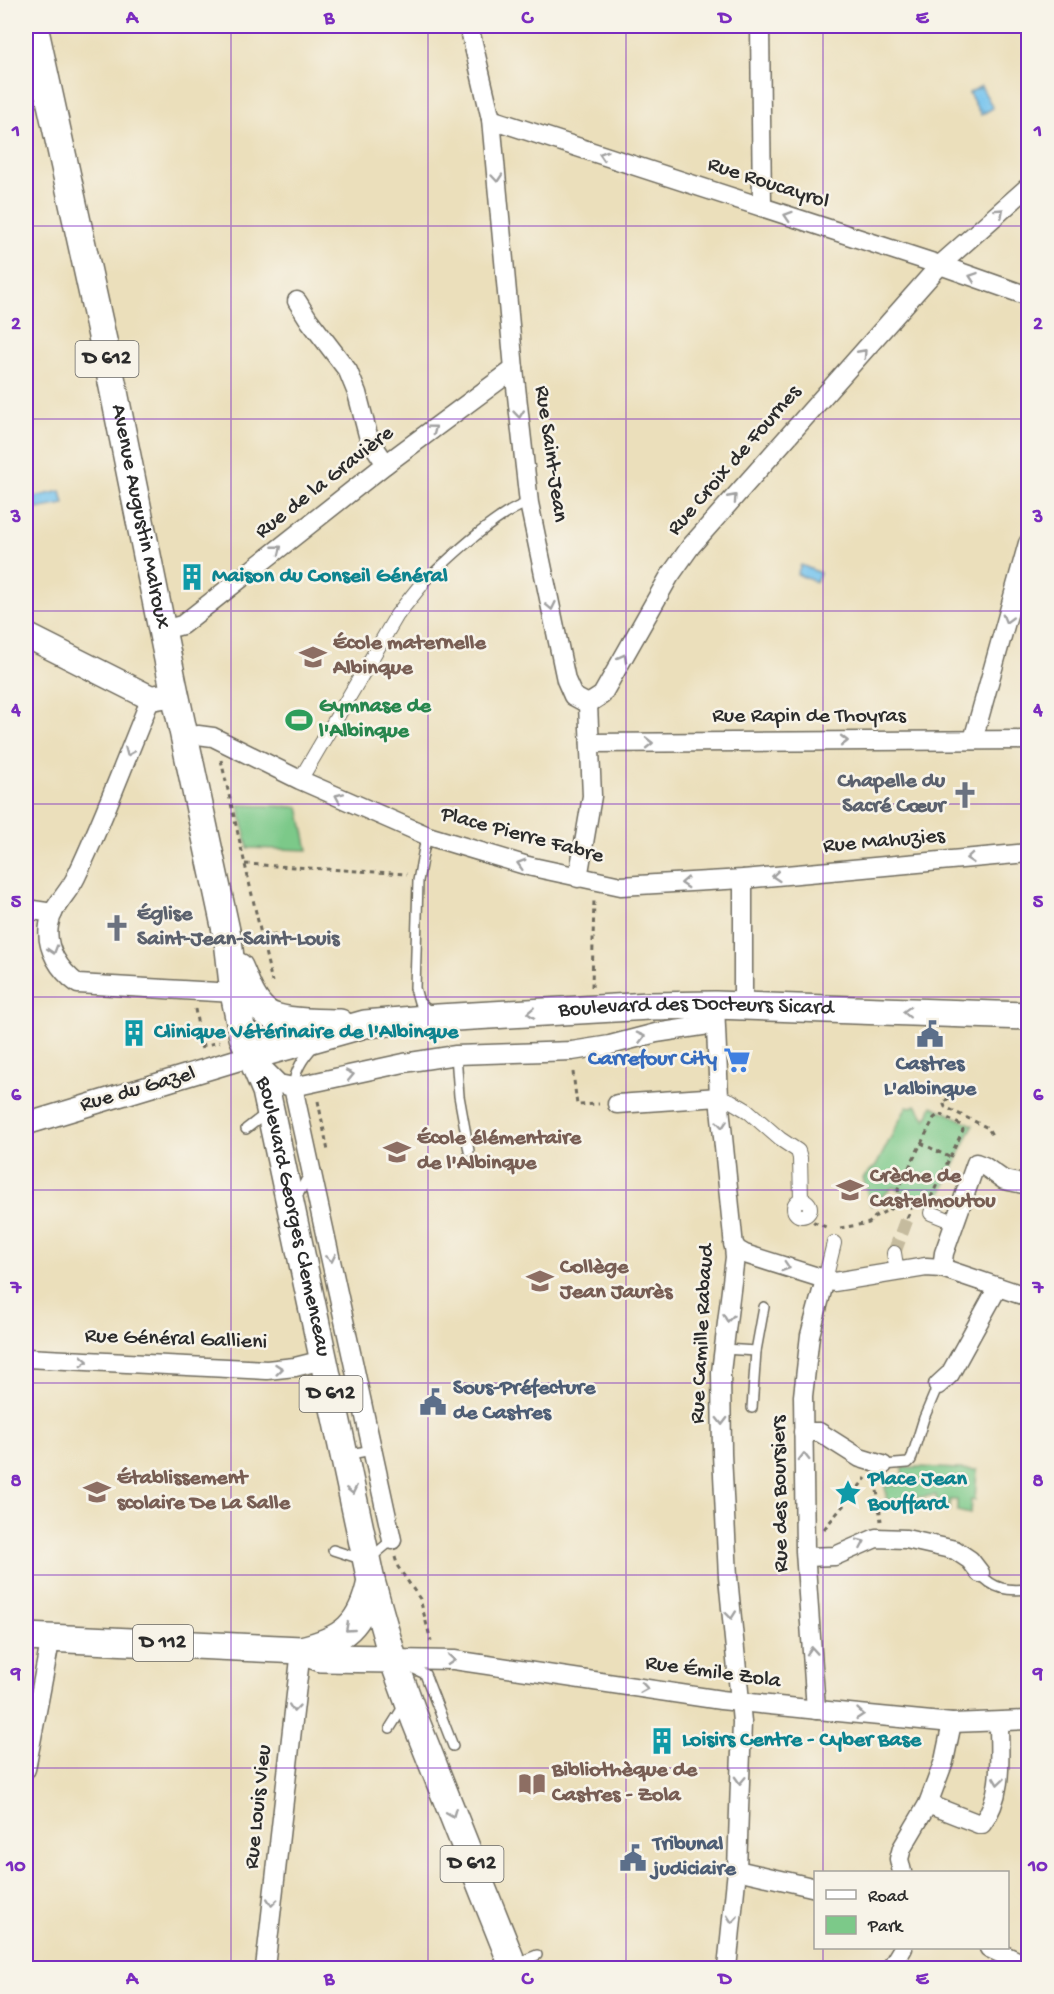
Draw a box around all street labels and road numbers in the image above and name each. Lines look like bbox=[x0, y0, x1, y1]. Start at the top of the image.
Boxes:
street label: Rue Roucayrol bbox=[704, 152, 832, 216]
road number: D 612 bbox=[76, 341, 138, 377]
street label: Rue Croix de Fournes bbox=[662, 380, 808, 542]
street label: Rue Saint-Jean bbox=[528, 384, 573, 524]
street label: Avenue Augustin Malroux bbox=[104, 402, 175, 632]
street label: Rue de la Gravière bbox=[250, 420, 400, 545]
street label: Rue Rapin de Thoyras bbox=[712, 704, 907, 730]
street label: Place Pierre Fabre bbox=[437, 801, 607, 870]
street label: Rue Mahuzies bbox=[822, 824, 947, 860]
street label: Boulevard des Docteurs Sicard bbox=[557, 992, 836, 1024]
street label: Rue du Gazel bbox=[77, 1061, 199, 1119]
street label: Boulevard Georges Clemenceau bbox=[248, 1072, 336, 1359]
street label: Rue Camille Rabaud bbox=[685, 1241, 721, 1425]
street label: Rue Général Gallieni bbox=[84, 1324, 268, 1356]
road number: D 612 bbox=[300, 1376, 362, 1412]
street label: Rue des Boursiers bbox=[767, 1414, 795, 1573]
road number: D 112 bbox=[133, 1625, 193, 1661]
street label: Rue Émile Zola bbox=[644, 1651, 783, 1695]
street label: Rue Louis Vieu bbox=[240, 1743, 278, 1871]
road number: D 612 bbox=[440, 1846, 504, 1882]

